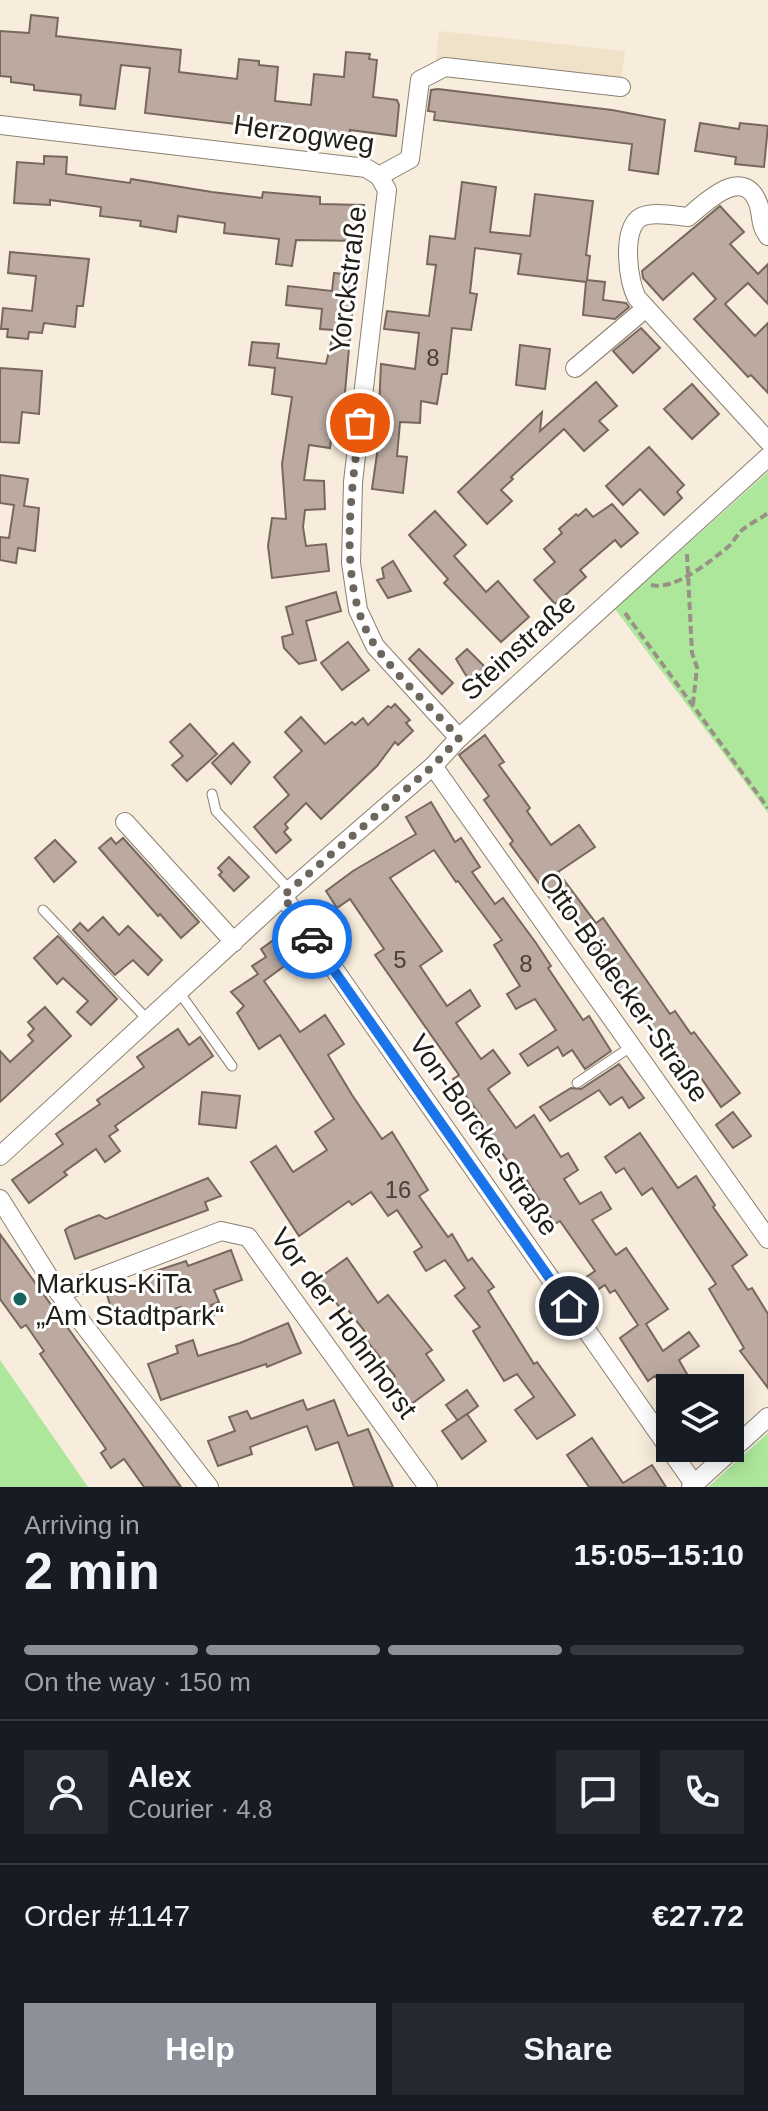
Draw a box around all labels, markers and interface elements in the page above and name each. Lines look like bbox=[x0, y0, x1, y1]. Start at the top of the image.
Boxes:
street label: Herzogweg bbox=[232, 109, 376, 159]
street label: Yorckstraße bbox=[324, 204, 372, 356]
house number: 8 bbox=[426, 344, 440, 371]
pin bbox=[326, 389, 394, 457]
icon: bag bbox=[338, 401, 382, 445]
street label: Steinstraße bbox=[454, 588, 582, 706]
street label: Otto-Bödecker-Straße bbox=[533, 866, 715, 1108]
courier bbox=[272, 899, 352, 979]
icon: car bbox=[290, 917, 334, 961]
house number: 5 bbox=[393, 946, 407, 973]
house number: 8 bbox=[519, 950, 533, 977]
street label: Von-Borcke-Straße bbox=[403, 1029, 565, 1241]
house number: 16 bbox=[385, 1176, 411, 1203]
street label: Vor der Hohnhorst bbox=[265, 1222, 423, 1424]
place label: Markus-KiTa „Am Stadtpark“ bbox=[36, 1268, 224, 1331]
pin bbox=[535, 1272, 603, 1340]
icon: home bbox=[547, 1284, 591, 1328]
marker: Markus-KiTa „Am Stadtpark“ bbox=[11, 1290, 29, 1308]
map controls bbox=[656, 1374, 744, 1462]
button: layers bbox=[656, 1374, 744, 1462]
text: Arriving in bbox=[24, 1510, 140, 1540]
text: 15:05–15:10 bbox=[574, 1538, 744, 1571]
text: 2 min bbox=[24, 1542, 160, 1600]
text: On the way · 150 m bbox=[24, 1667, 251, 1697]
button: person bbox=[24, 1750, 108, 1834]
button: chat bbox=[556, 1750, 640, 1834]
button: phone bbox=[660, 1750, 744, 1834]
text: Alex bbox=[128, 1760, 191, 1793]
text: Courier · 4.8 bbox=[128, 1794, 273, 1824]
text: Order #1147 bbox=[24, 1899, 190, 1932]
text: €27.72 bbox=[652, 1899, 744, 1932]
button: Help bbox=[24, 2003, 376, 2095]
button: Share bbox=[392, 2003, 744, 2095]

